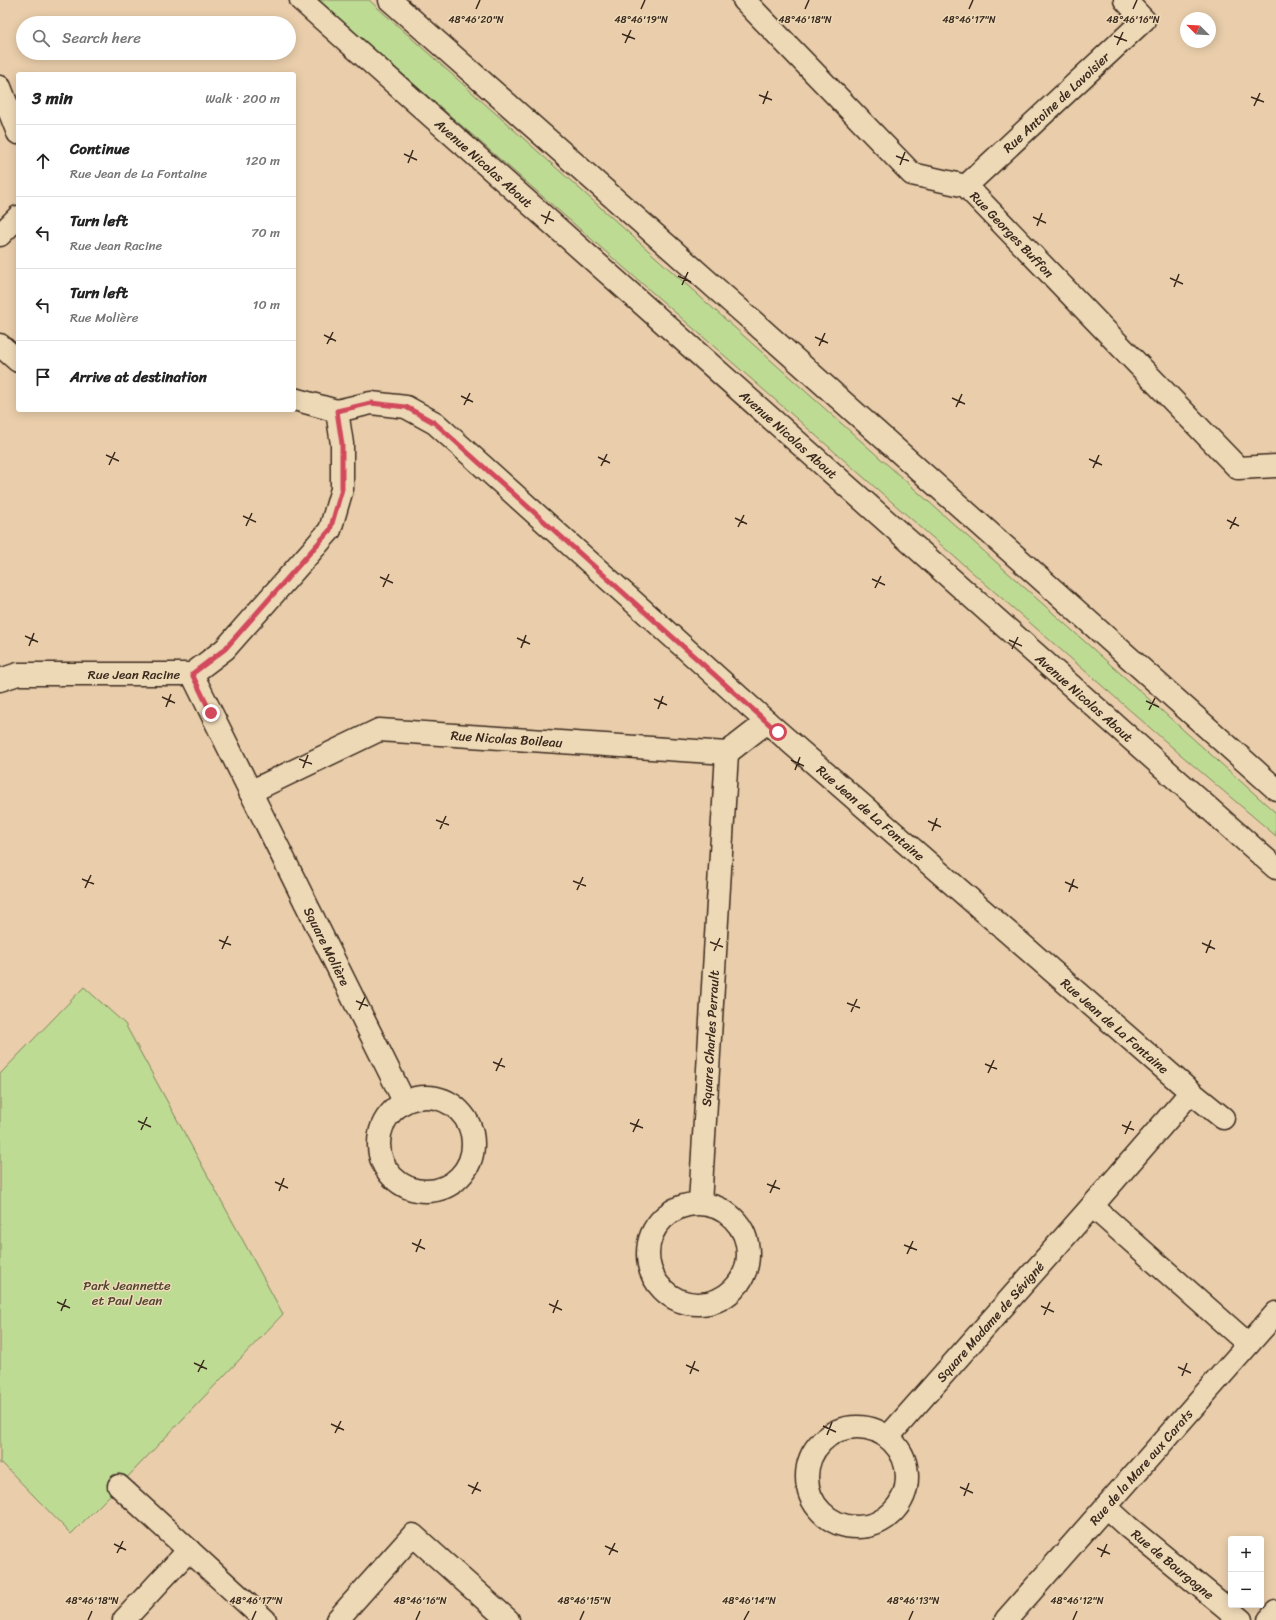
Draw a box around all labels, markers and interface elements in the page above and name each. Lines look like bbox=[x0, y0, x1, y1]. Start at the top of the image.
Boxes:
text: 48°46'20"N bbox=[448, 11, 504, 29]
text: 48°46'19"N bbox=[614, 11, 668, 29]
text: 48°46'18"N bbox=[778, 11, 832, 29]
text: 48°46'17"N bbox=[942, 11, 996, 29]
text: 48°46'16"N bbox=[1106, 11, 1160, 29]
north arrow bbox=[1180, 12, 1216, 48]
search box bbox=[16, 16, 296, 60]
text: Search here bbox=[62, 25, 141, 51]
icon: search bbox=[30, 27, 52, 49]
street label: Rue Antoine de Lavoisier bbox=[997, 46, 1116, 159]
text: 3 min bbox=[32, 83, 73, 113]
text: Walk · 200 m bbox=[205, 87, 280, 110]
street label: Avenue Nicolas About bbox=[429, 112, 538, 214]
text: Continue bbox=[70, 136, 130, 162]
text: 120 m bbox=[245, 149, 280, 172]
icon: ahead bbox=[32, 150, 54, 172]
text: Rue Jean de La Fontaine bbox=[70, 162, 207, 185]
street label: Rue Georges Buffon bbox=[964, 186, 1060, 283]
text: Turn left bbox=[70, 208, 128, 234]
text: 70 m bbox=[251, 221, 280, 244]
icon: left bbox=[32, 222, 54, 244]
text: Rue Jean Racine bbox=[70, 234, 162, 257]
text: Turn left bbox=[70, 280, 128, 306]
text: 10 m bbox=[253, 293, 280, 316]
icon: left bbox=[32, 294, 54, 316]
text: Rue Molière bbox=[70, 306, 138, 329]
text: Arrive at destination bbox=[70, 364, 207, 390]
icon: arrive bbox=[32, 366, 54, 388]
street label: Avenue Nicolas About bbox=[733, 384, 843, 485]
street label: Avenue Nicolas About bbox=[1029, 647, 1139, 748]
street label: Rue Jean Racine bbox=[88, 663, 181, 686]
route end bbox=[202, 704, 220, 722]
route start bbox=[769, 723, 787, 741]
street label: Rue Nicolas Boileau bbox=[450, 724, 563, 754]
street label: Rue Jean de La Fontaine bbox=[811, 759, 930, 867]
street label: Square Molière bbox=[297, 903, 356, 990]
street label: Square Charles Perrault bbox=[695, 969, 726, 1107]
street label: Rue Jean de La Fontaine bbox=[1055, 972, 1174, 1080]
street label: Square Madame de Sévigné bbox=[930, 1256, 1050, 1388]
park label: Park Jeannette et Paul Jean bbox=[83, 1274, 171, 1312]
street label: Rue de la Mare aux Carats bbox=[1083, 1403, 1199, 1531]
street label: Rue de Bourgogne bbox=[1126, 1523, 1220, 1606]
map controls bbox=[1228, 1536, 1264, 1608]
button: + bbox=[1228, 1536, 1264, 1572]
button: − bbox=[1228, 1572, 1264, 1608]
text: 48°46'18"N bbox=[65, 1592, 119, 1610]
text: 48°46'17"N bbox=[229, 1592, 283, 1610]
text: 48°46'16"N bbox=[393, 1592, 447, 1610]
text: 48°46'15"N bbox=[557, 1592, 611, 1610]
text: 48°46'14"N bbox=[722, 1592, 776, 1610]
text: 48°46'13"N bbox=[886, 1592, 940, 1610]
text: 48°46'12"N bbox=[1050, 1592, 1104, 1610]

